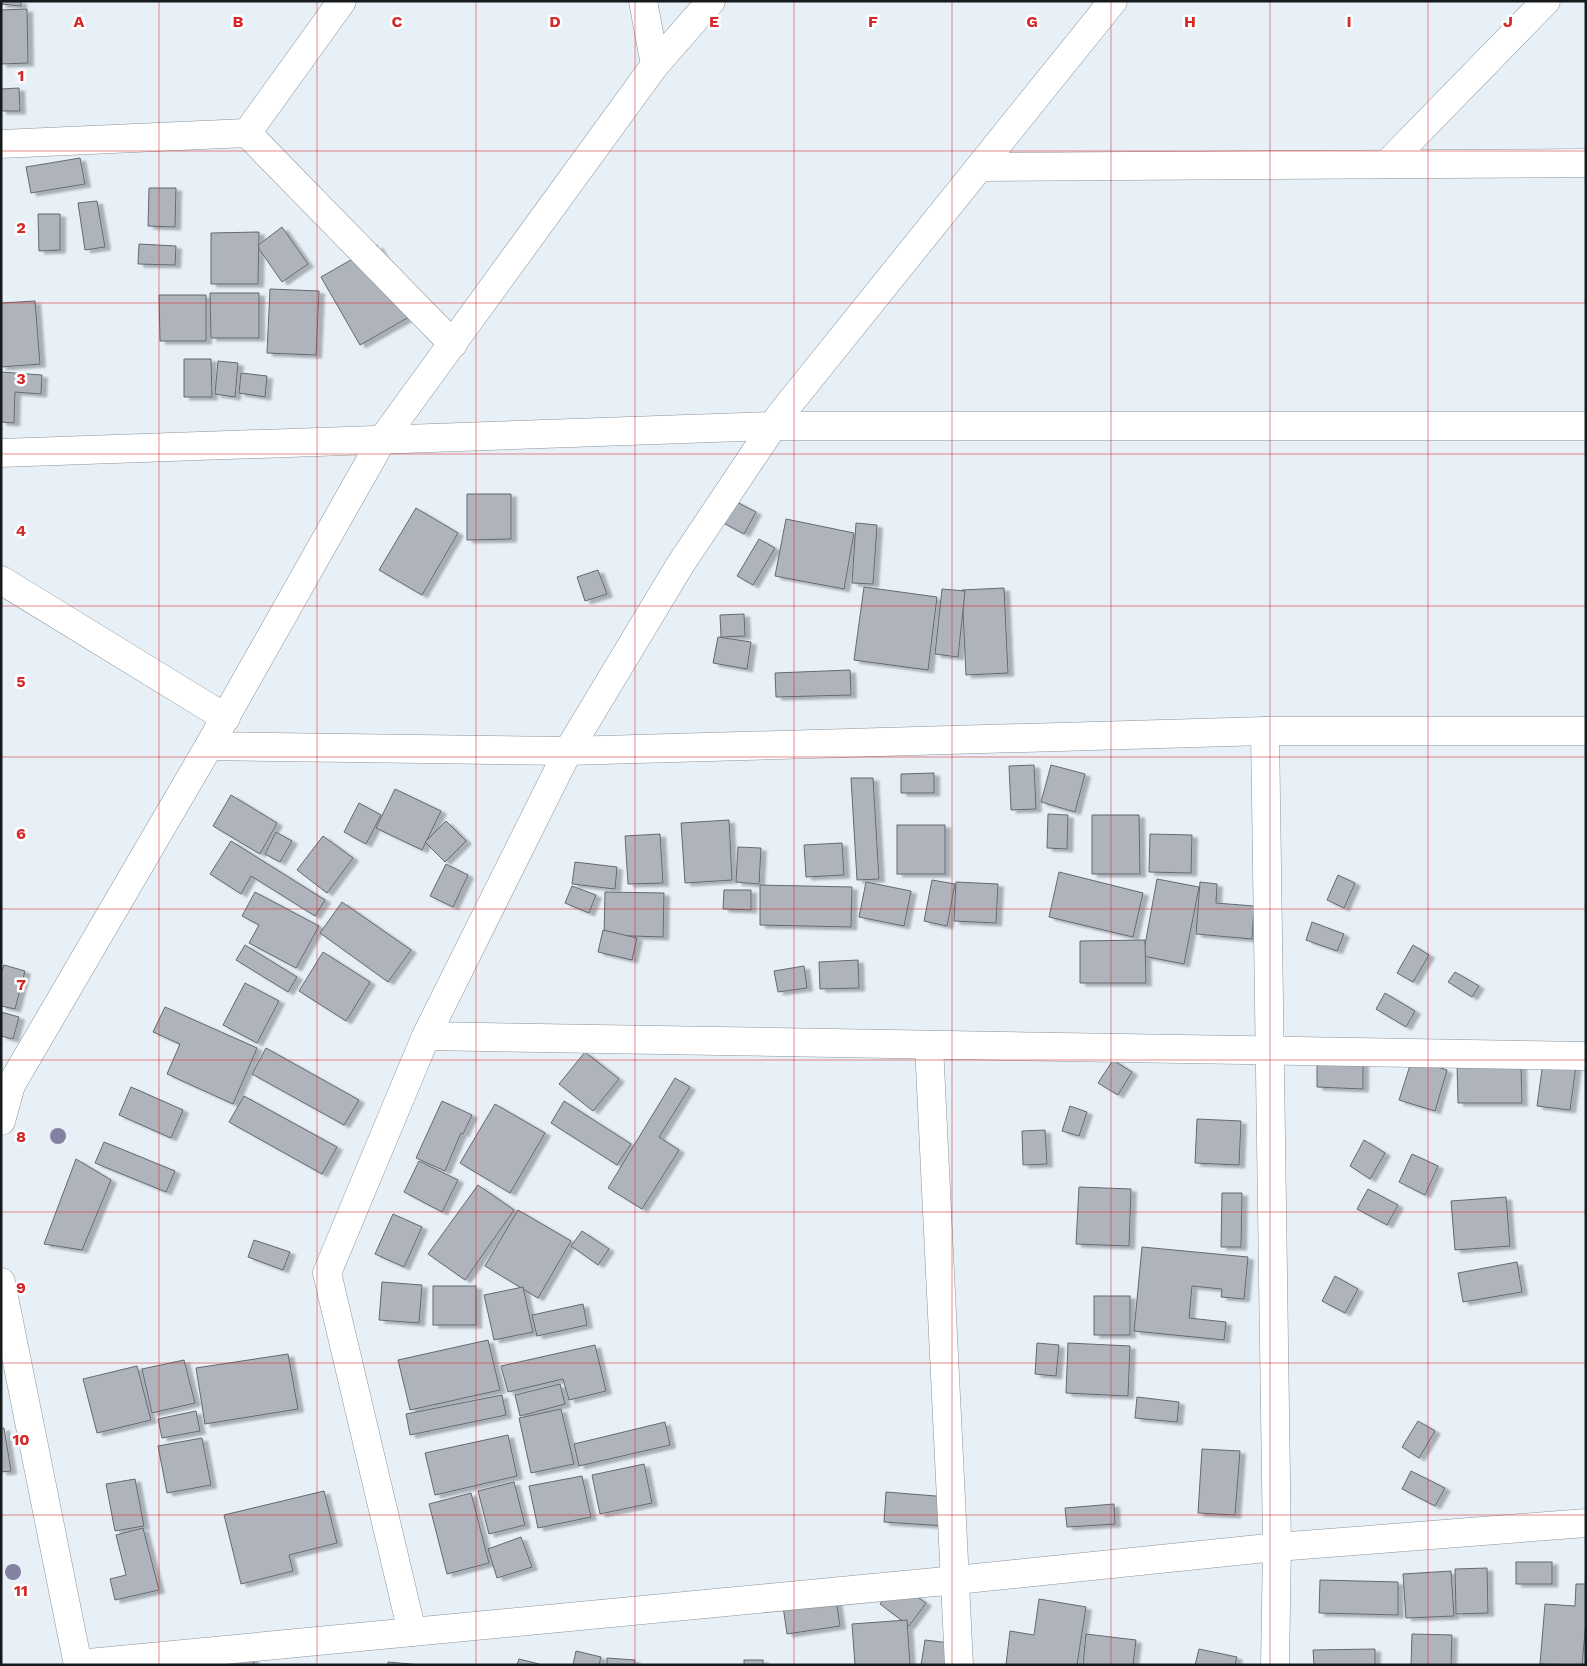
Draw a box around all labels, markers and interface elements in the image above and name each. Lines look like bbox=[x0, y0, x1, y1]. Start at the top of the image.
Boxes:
text: A bbox=[74, 12, 85, 31]
text: B bbox=[233, 12, 244, 31]
text: C bbox=[392, 12, 403, 31]
text: D bbox=[549, 12, 561, 31]
text: E bbox=[709, 12, 719, 31]
text: F bbox=[868, 12, 878, 31]
text: G bbox=[1026, 12, 1038, 31]
text: H bbox=[1184, 12, 1196, 31]
text: I bbox=[1346, 12, 1352, 31]
text: J bbox=[1503, 12, 1513, 31]
text: 1 bbox=[18, 66, 24, 85]
text: 2 bbox=[16, 218, 26, 237]
text: 3 bbox=[16, 369, 26, 388]
text: 4 bbox=[16, 521, 26, 540]
text: 5 bbox=[16, 672, 26, 691]
text: 6 bbox=[16, 824, 26, 843]
text: 7 bbox=[16, 975, 26, 994]
text: 8 bbox=[16, 1127, 26, 1146]
text: 9 bbox=[16, 1278, 26, 1297]
text: 10 bbox=[12, 1430, 30, 1449]
text: 11 bbox=[14, 1581, 28, 1600]

